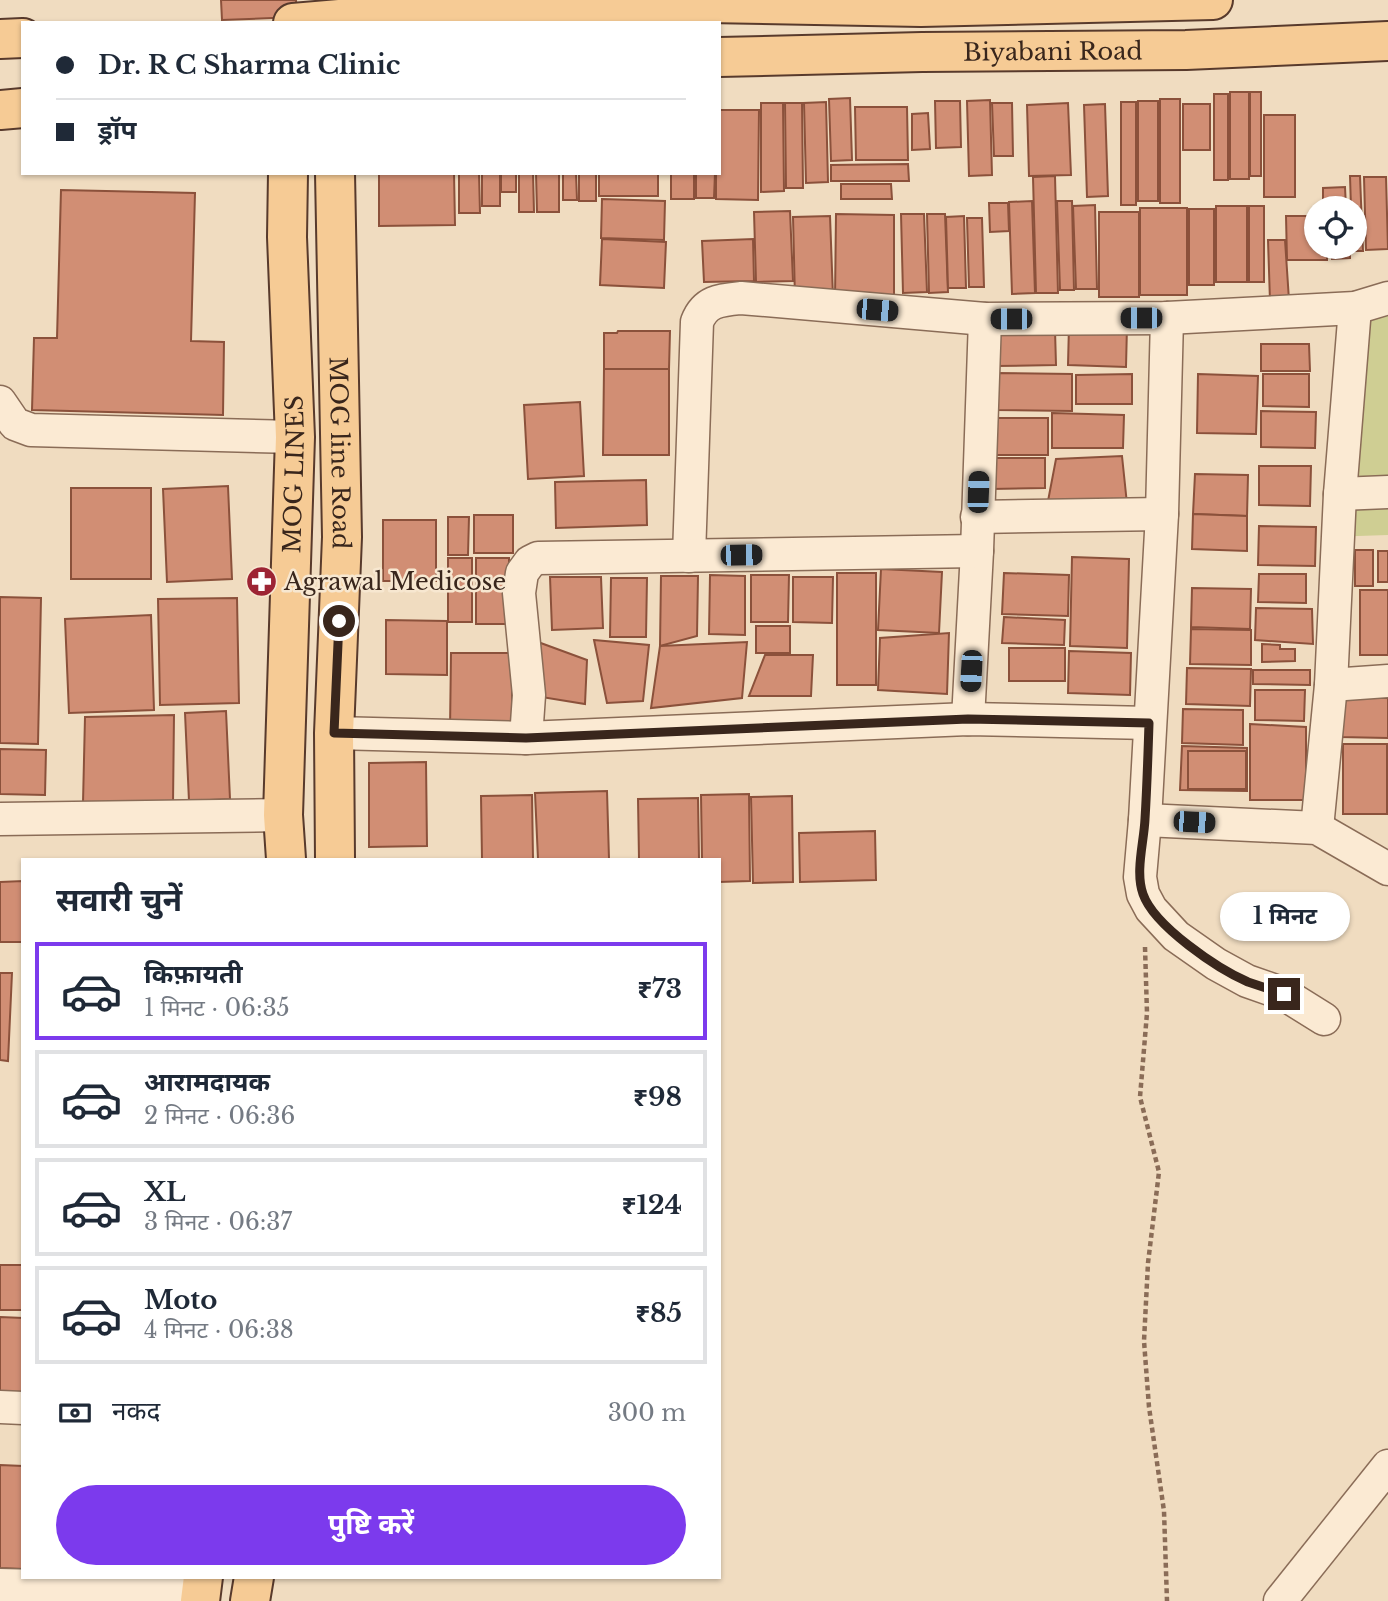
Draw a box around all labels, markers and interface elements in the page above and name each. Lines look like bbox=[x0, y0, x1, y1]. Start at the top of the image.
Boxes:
street label: Biyabani Road bbox=[963, 36, 1143, 66]
text: Dr. R C Sharma Clinic bbox=[98, 49, 400, 81]
text: ड्रॉप bbox=[98, 114, 136, 146]
map controls bbox=[1304, 196, 1367, 259]
button: locate bbox=[1304, 196, 1367, 259]
car bbox=[856, 298, 899, 322]
car bbox=[1121, 308, 1163, 329]
car bbox=[991, 309, 1033, 330]
street label: MOG line Road bbox=[324, 356, 357, 550]
street label: MOG LINES bbox=[277, 395, 310, 554]
car bbox=[967, 471, 990, 513]
car bbox=[720, 544, 763, 566]
pharmacy icon: Agrawal Medicose bbox=[244, 564, 278, 598]
place label: Agrawal Medicose bbox=[283, 567, 506, 596]
route start bbox=[323, 605, 355, 637]
car bbox=[960, 649, 983, 693]
car bbox=[1173, 810, 1216, 834]
text: सवारी चुनें bbox=[56, 880, 182, 920]
callout: 1 मिनट bbox=[1219, 892, 1349, 942]
text: 1 मिनट bbox=[1253, 902, 1317, 930]
text: किफ़ायती bbox=[144, 958, 243, 990]
icon: car bbox=[60, 960, 123, 1023]
text: ₹73 bbox=[637, 973, 682, 1005]
route end bbox=[1268, 978, 1300, 1010]
text: 1 मिनट · 06:35 bbox=[144, 994, 290, 1022]
text: आरामदायक bbox=[144, 1066, 270, 1098]
icon: car bbox=[60, 1068, 123, 1131]
text: ₹98 bbox=[633, 1081, 682, 1113]
text: 2 मिनट · 06:36 bbox=[144, 1102, 295, 1130]
icon: car bbox=[60, 1176, 123, 1239]
text: XL bbox=[144, 1176, 186, 1208]
text: ₹124 bbox=[622, 1189, 682, 1221]
text: 3 मिनट · 06:37 bbox=[144, 1208, 292, 1236]
icon: car bbox=[60, 1284, 123, 1347]
text: Moto bbox=[144, 1284, 217, 1316]
text: ₹85 bbox=[635, 1297, 682, 1329]
text: 4 मिनट · 06:38 bbox=[144, 1316, 294, 1344]
icon: cash bbox=[56, 1394, 94, 1432]
text: नकद bbox=[112, 1395, 160, 1427]
text: 300 m bbox=[608, 1399, 686, 1427]
button: पुष्टि करें bbox=[56, 1485, 686, 1565]

